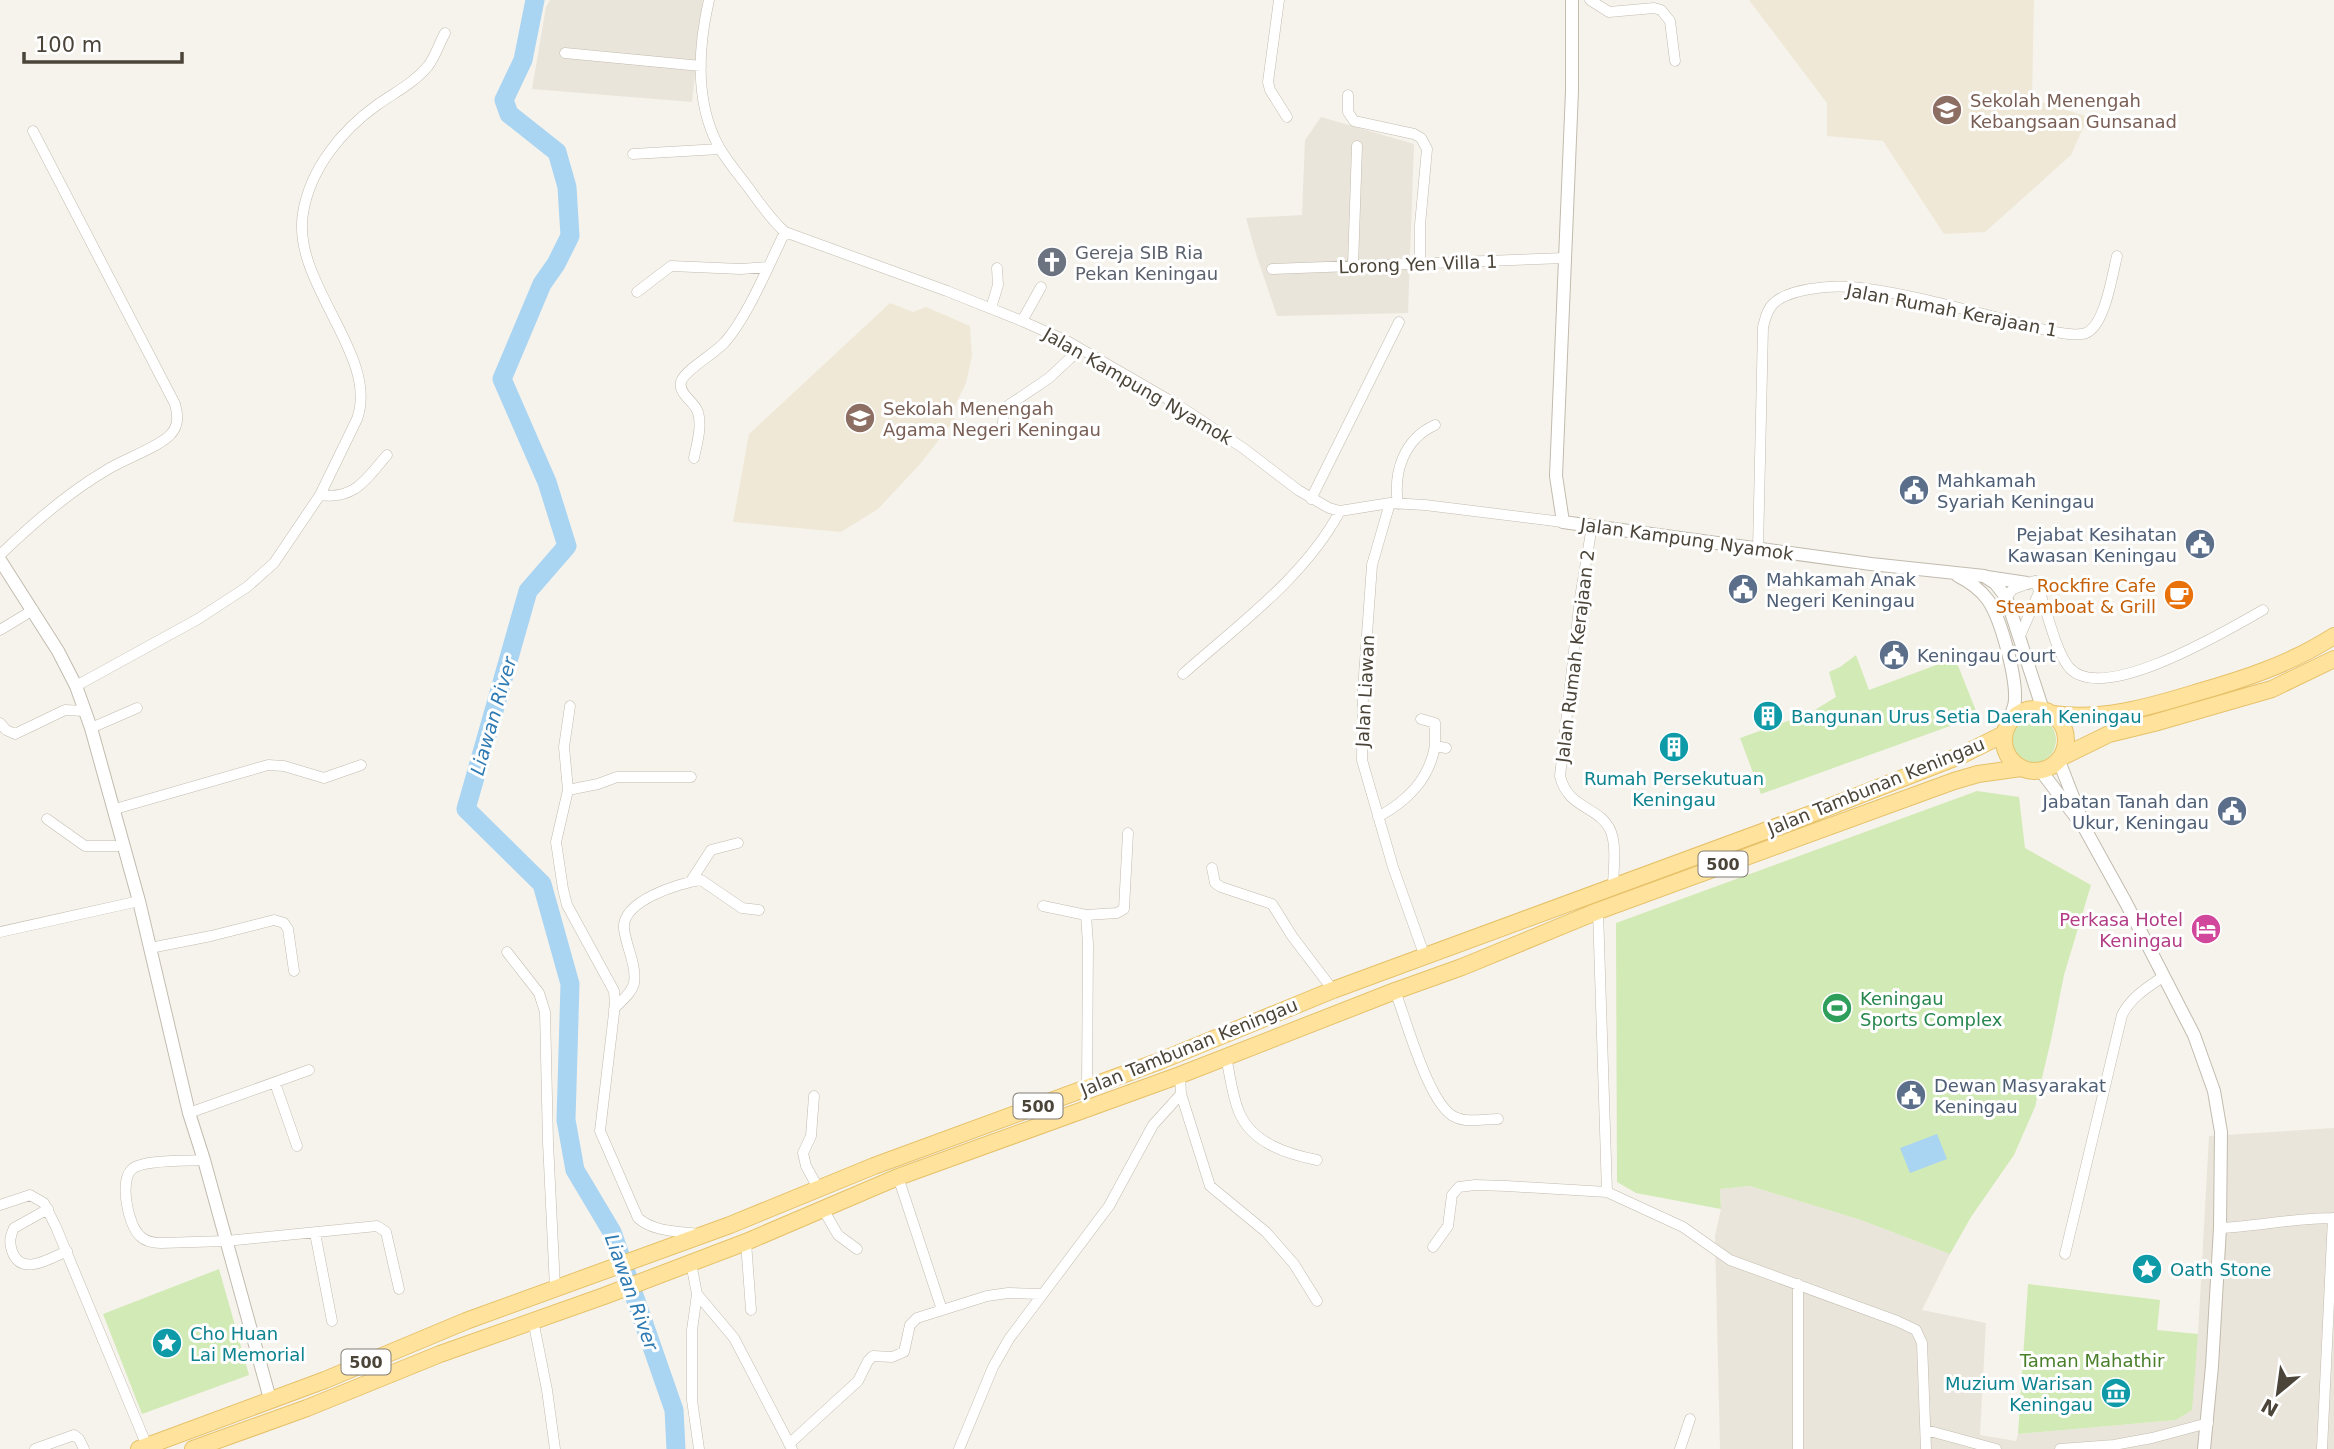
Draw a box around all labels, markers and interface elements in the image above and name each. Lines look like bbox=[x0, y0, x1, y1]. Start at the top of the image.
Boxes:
scale bar bbox=[24, 21, 182, 65]
text: 100 m bbox=[35, 33, 102, 57]
place label: Sekolah Menengah Kebangsaan Gunsanad bbox=[1970, 90, 2177, 132]
school or university icon: Sekolah Menengah Kebangsaan Gunsanad bbox=[1930, 93, 1964, 127]
place label: Gereja SIB Ria Pekan Keningau bbox=[1075, 242, 1218, 284]
church icon: Gereja SIB Ria Pekan Keningau bbox=[1035, 245, 1069, 279]
street label: Lorong Yen Villa 1 bbox=[1338, 251, 1498, 277]
street label: Jalan Rumah Kerajaan 1 bbox=[1844, 279, 2059, 341]
street label: Jalan Kampung Nyamok bbox=[1039, 323, 1237, 449]
place label: Sekolah Menengah Agama Negeri Keningau bbox=[883, 398, 1101, 440]
school or university icon: Sekolah Menengah Agama Negeri Keningau bbox=[843, 401, 877, 435]
place label: Mahkamah Syariah Keningau bbox=[1937, 470, 2094, 512]
public building icon: Mahkamah Syariah Keningau bbox=[1897, 473, 1931, 507]
street label: Jalan Kampung Nyamok bbox=[1578, 513, 1796, 564]
place label: Pejabat Kesihatan Kawasan Keningau bbox=[2008, 524, 2177, 566]
public building icon: Pejabat Kesihatan Kawasan Keningau bbox=[2183, 527, 2217, 561]
street label: Jalan Rumah Kerajaan 2 bbox=[1551, 548, 1598, 765]
place label: Mahkamah Anak Negeri Keningau bbox=[1766, 569, 1917, 611]
public building icon: Mahkamah Anak Negeri Keningau bbox=[1726, 572, 1760, 606]
place label: Rockfire Cafe Steamboat & Grill bbox=[1996, 575, 2156, 617]
cafe icon: Rockfire Cafe Steamboat & Grill bbox=[2162, 578, 2196, 612]
street label: Jalan Liawan bbox=[1352, 634, 1378, 749]
public building icon: Keningau Court bbox=[1877, 638, 1911, 672]
place label: Keningau Court bbox=[1917, 645, 2056, 666]
water label: Liawan River bbox=[466, 653, 521, 778]
building icon: Bangunan Urus Setia Daerah Keningau bbox=[1751, 699, 1785, 733]
place label: Bangunan Urus Setia Daerah Keningau bbox=[1791, 706, 2142, 727]
building icon: Rumah Persekutuan Keningau bbox=[1657, 730, 1691, 764]
street label: Jalan Tambunan Keningau bbox=[1764, 733, 1988, 840]
place label: Rumah Persekutuan Keningau bbox=[1584, 768, 1764, 810]
place label: Jabatan Tanah dan Ukur, Keningau bbox=[2042, 791, 2209, 833]
public building icon: Jabatan Tanah dan Ukur, Keningau bbox=[2215, 794, 2249, 828]
road number: 500 bbox=[1698, 852, 1748, 876]
place label: Perkasa Hotel Keningau bbox=[2059, 909, 2183, 951]
hotel icon: Perkasa Hotel Keningau bbox=[2189, 912, 2223, 946]
place label: Keningau Sports Complex bbox=[1860, 988, 2003, 1030]
sports icon: Keningau Sports Complex bbox=[1820, 991, 1854, 1025]
street label: Jalan Tambunan Keningau bbox=[1077, 994, 1301, 1101]
place label: Dewan Masyarakat Keningau bbox=[1934, 1075, 2106, 1117]
public building icon: Dewan Masyarakat Keningau bbox=[1894, 1078, 1928, 1112]
road number: 500 bbox=[1014, 1094, 1062, 1118]
water label: Liawan River bbox=[601, 1231, 664, 1354]
place icon: Oath Stone bbox=[2130, 1252, 2164, 1286]
place label: Oath Stone bbox=[2170, 1259, 2271, 1280]
place label: Cho Huan Lai Memorial bbox=[190, 1323, 305, 1365]
place icon: Cho Huan Lai Memorial bbox=[150, 1326, 184, 1360]
road number: 500 bbox=[342, 1350, 390, 1374]
park label: Taman Mahathir bbox=[2019, 1350, 2165, 1371]
north arrow bbox=[2243, 1358, 2313, 1428]
place label: Muzium Warisan Keningau bbox=[1945, 1373, 2093, 1415]
museum icon: Muzium Warisan Keningau bbox=[2099, 1376, 2133, 1410]
text: N bbox=[2257, 1394, 2282, 1421]

